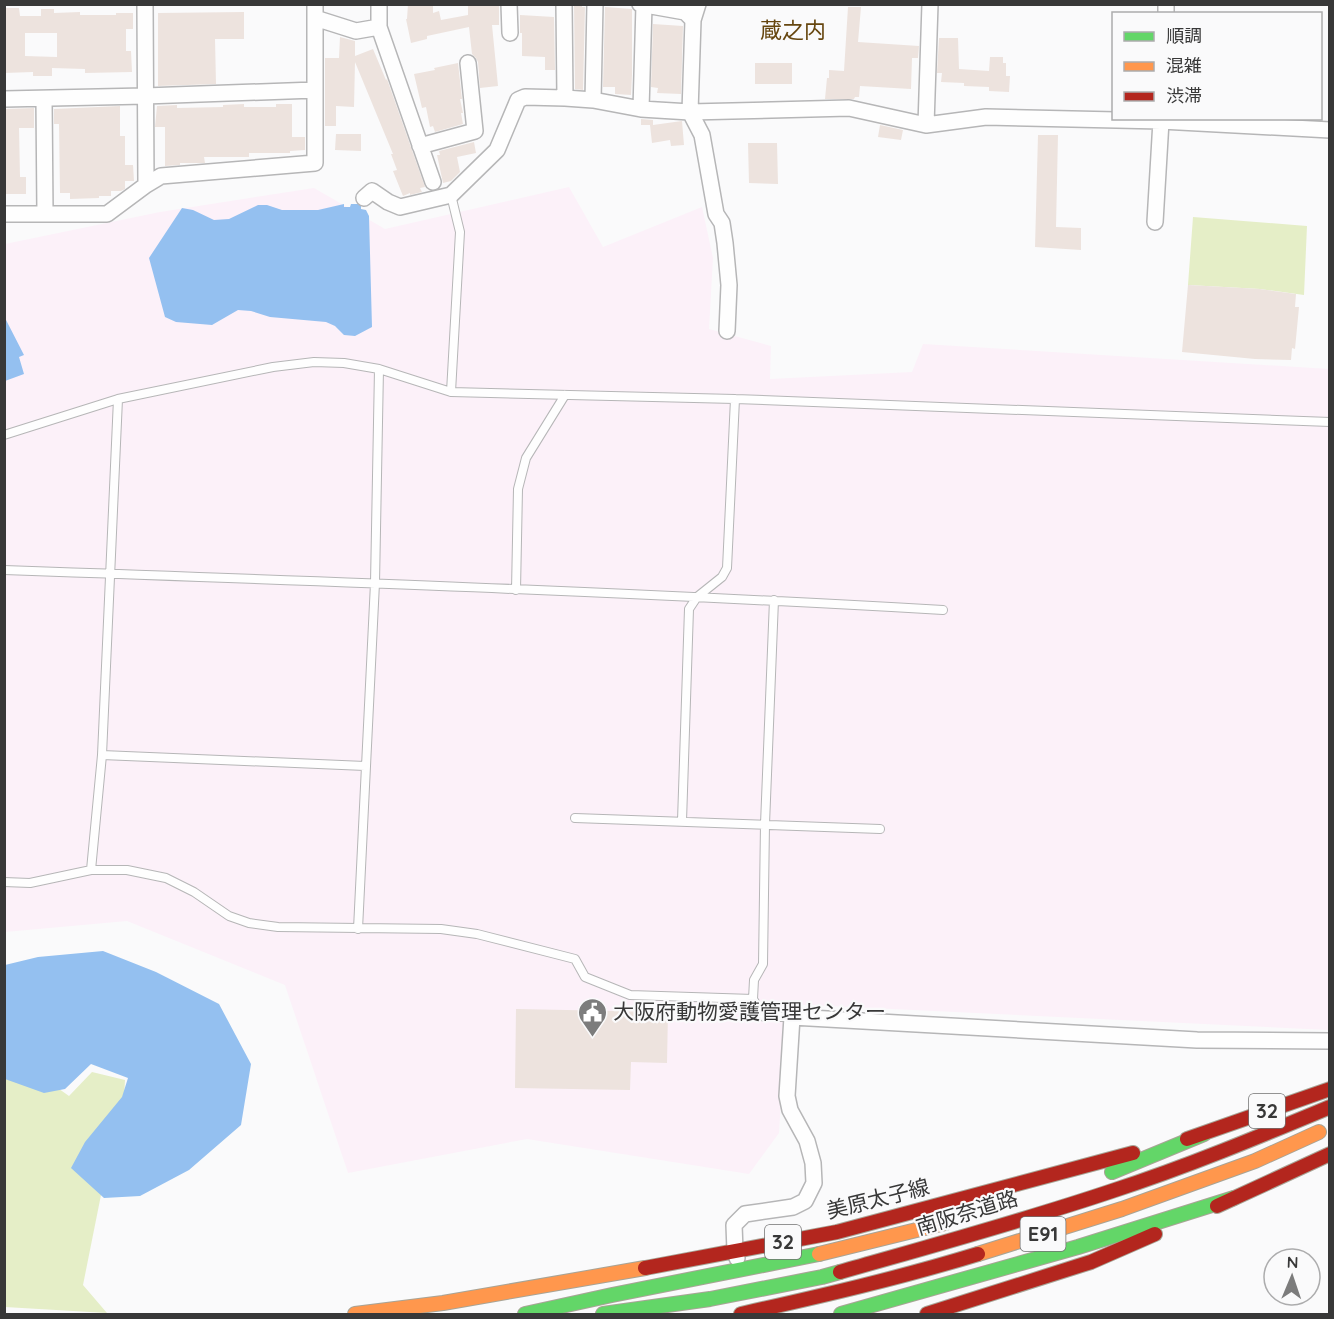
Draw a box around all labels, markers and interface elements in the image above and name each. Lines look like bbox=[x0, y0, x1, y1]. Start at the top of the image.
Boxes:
legend bbox=[1112, 12, 1322, 120]
district label: 蔵之内 bbox=[760, 16, 826, 44]
text: 順調 bbox=[1166, 24, 1202, 47]
text: 混雑 bbox=[1166, 54, 1202, 77]
text: 渋滞 bbox=[1166, 84, 1202, 107]
public building icon: 大阪府動物愛護管理センター bbox=[576, 996, 608, 1038]
place label: 大阪府動物愛護管理センター bbox=[613, 998, 886, 1024]
road number: 32 bbox=[1249, 1094, 1285, 1128]
street label: 美原太子線 bbox=[824, 1173, 932, 1223]
street label: 南阪奈道路 bbox=[913, 1184, 1021, 1240]
road number: E91 bbox=[1020, 1217, 1066, 1251]
road number: 32 bbox=[765, 1225, 801, 1259]
north arrow bbox=[1262, 1247, 1322, 1307]
text: N bbox=[1286, 1252, 1299, 1272]

